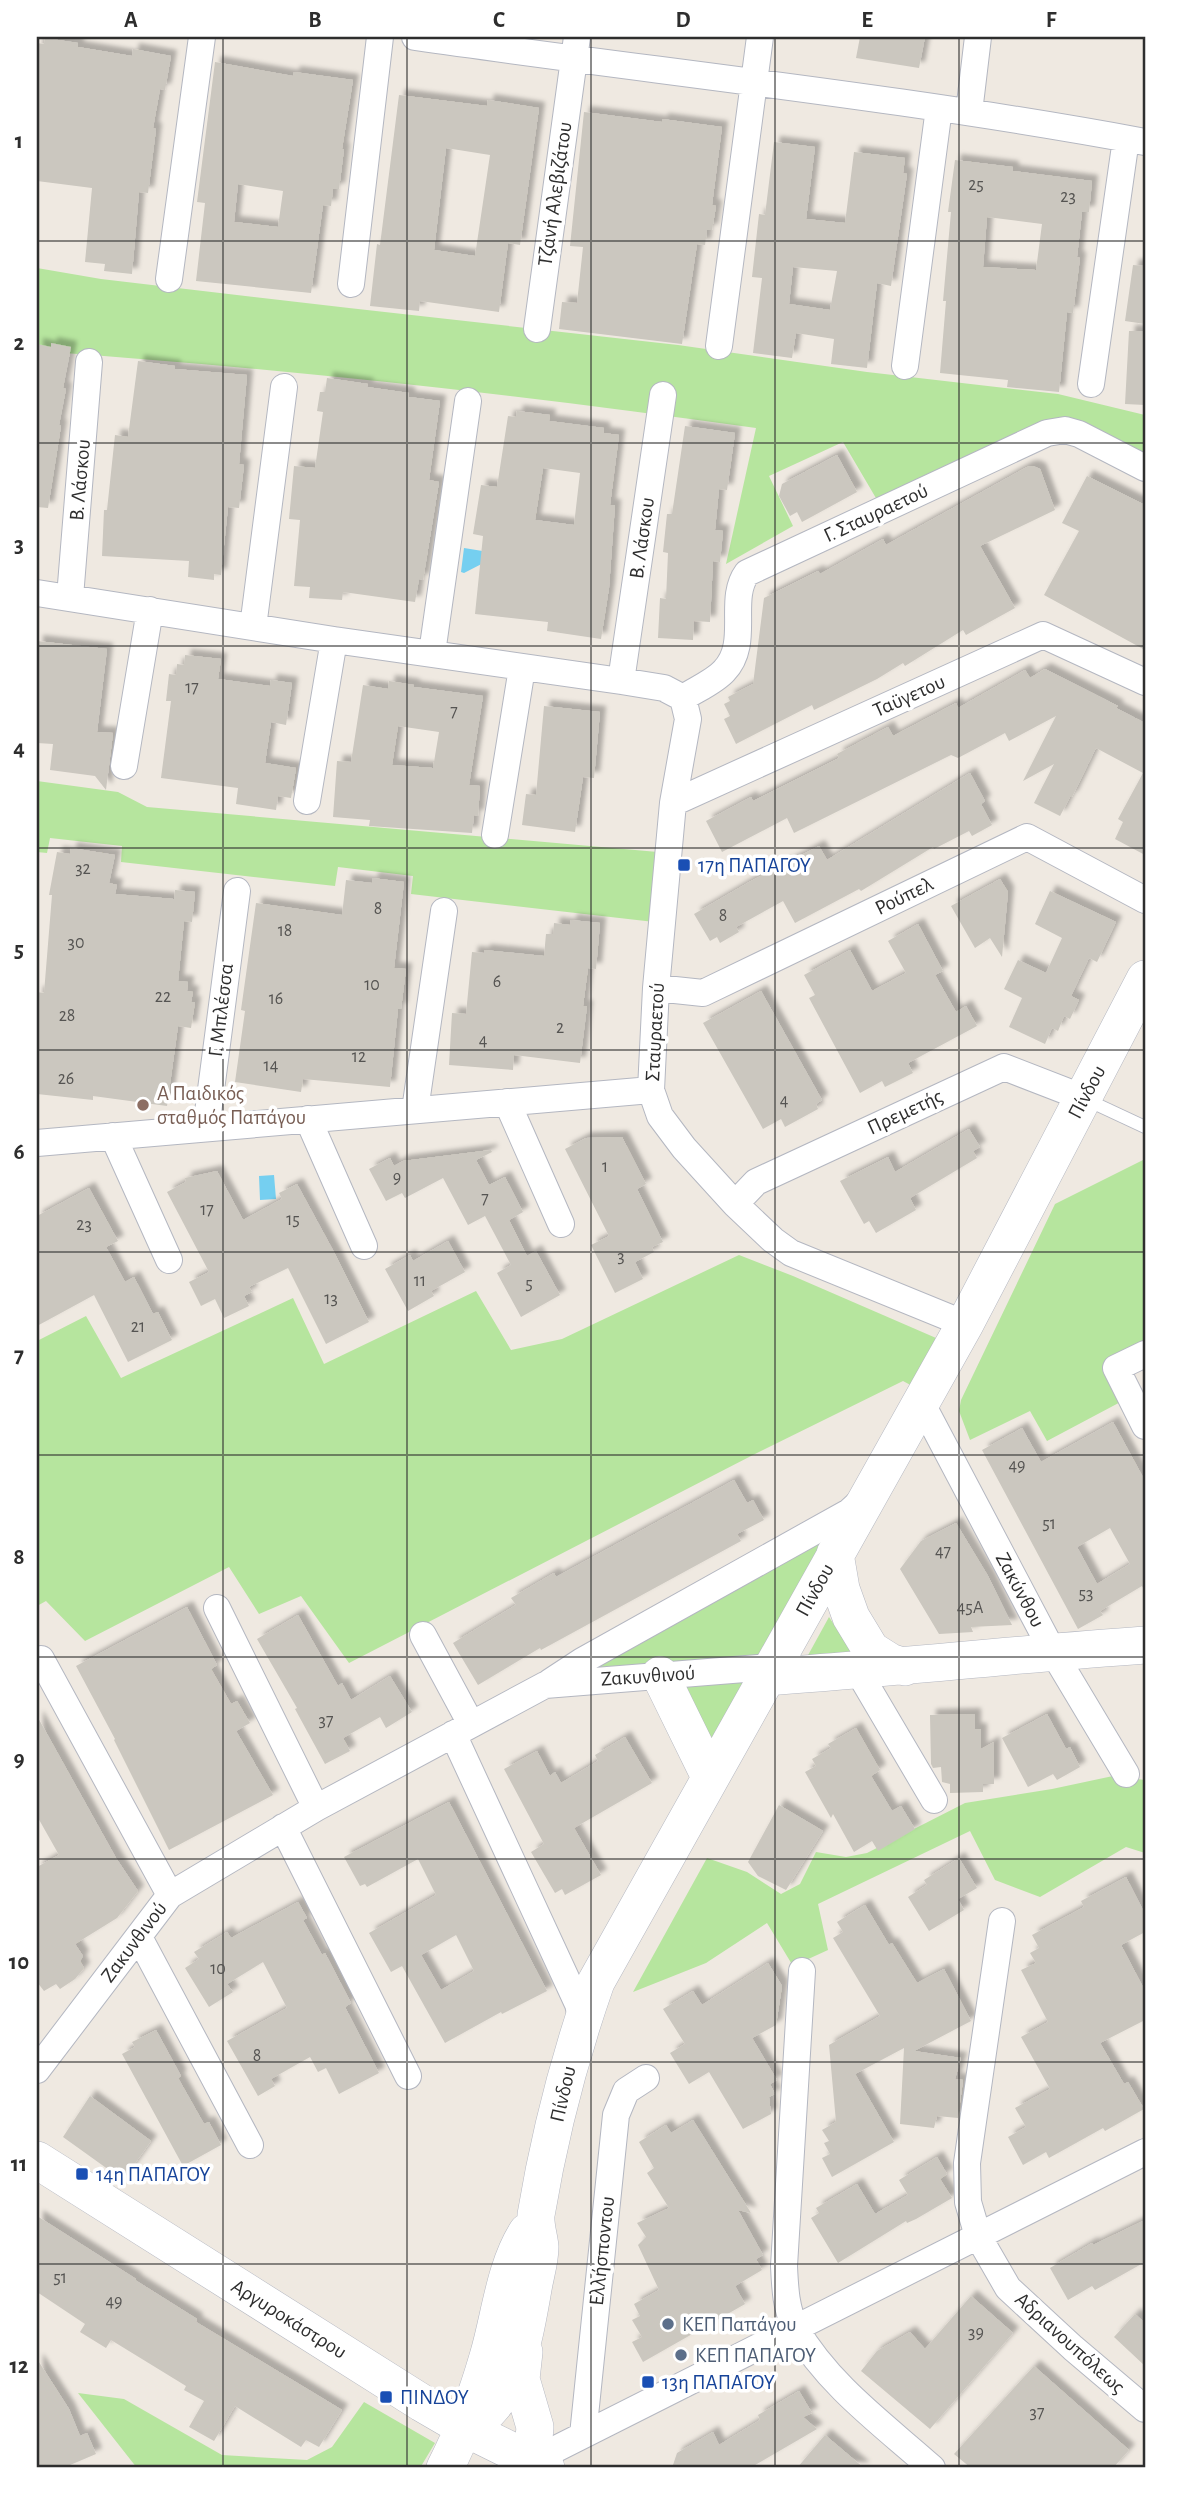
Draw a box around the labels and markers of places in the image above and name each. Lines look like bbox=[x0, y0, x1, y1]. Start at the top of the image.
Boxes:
place label: 17η ΠΑΠΑΓΟΥ bbox=[698, 855, 811, 876]
marker: 17η ΠΑΠΑΓΟΥ bbox=[676, 857, 692, 873]
place label: Α Παιδικός σταθμός Παπάγου bbox=[157, 1083, 306, 1128]
marker: Α Παιδικός σταθμός Παπάγου bbox=[135, 1097, 151, 1113]
place label: 14η ΠΑΠΑΓΟΥ bbox=[96, 2164, 210, 2185]
marker: 14η ΠΑΠΑΓΟΥ bbox=[74, 2166, 90, 2182]
place label: ΚΕΠ Παπάγου bbox=[682, 2314, 797, 2335]
marker: ΚΕΠ Παπάγου bbox=[660, 2316, 676, 2332]
place label: ΚΕΠ ΠΑΠΑΓΟΥ bbox=[695, 2345, 816, 2366]
marker: ΚΕΠ ΠΑΠΑΓΟΥ bbox=[673, 2347, 689, 2363]
place label: 13η ΠΑΠΑΓΟΥ bbox=[662, 2372, 775, 2393]
marker: 13η ΠΑΠΑΓΟΥ bbox=[640, 2374, 656, 2390]
place label: ΠΙΝΔΟΥ bbox=[400, 2387, 469, 2408]
marker: ΠΙΝΔΟΥ bbox=[378, 2389, 394, 2405]

